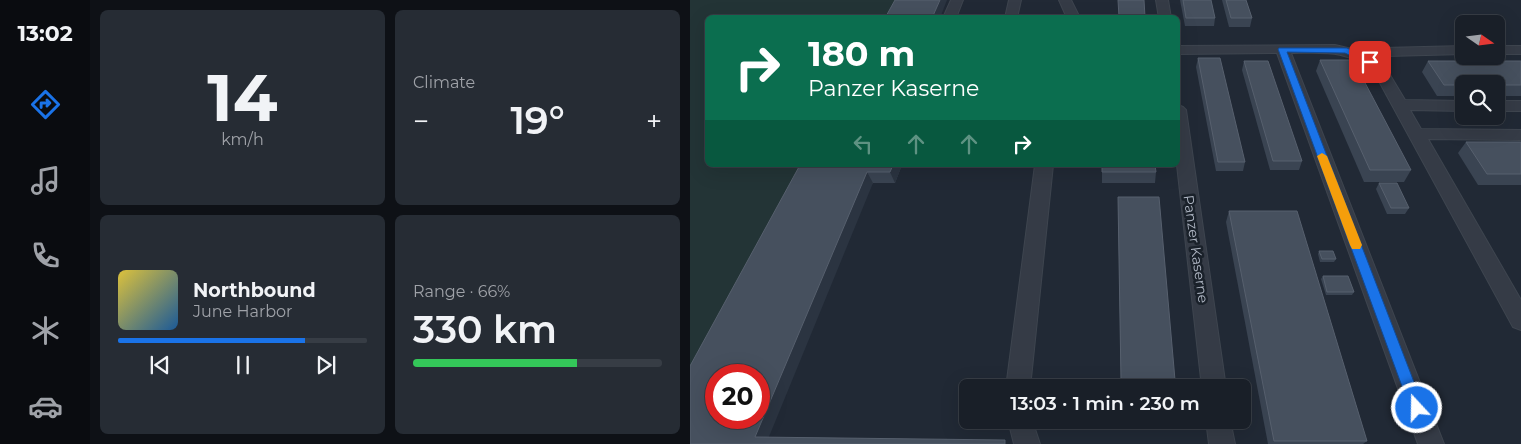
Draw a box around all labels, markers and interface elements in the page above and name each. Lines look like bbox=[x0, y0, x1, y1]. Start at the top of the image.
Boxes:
north arrow bbox=[1455, 15, 1505, 65]
map controls bbox=[1455, 15, 1505, 125]
text: 13:02 bbox=[17, 20, 73, 47]
text: 180 m bbox=[808, 32, 915, 75]
icon: right bbox=[725, 35, 790, 100]
pin bbox=[1349, 41, 1391, 83]
icon: arrive bbox=[1356, 48, 1384, 76]
text: 14 bbox=[207, 58, 278, 137]
text: Climate bbox=[413, 73, 475, 92]
text: Panzer Kaserne bbox=[808, 75, 979, 102]
button: search bbox=[1455, 75, 1505, 125]
icon: directions bbox=[28, 87, 63, 122]
text: 19° bbox=[510, 97, 565, 144]
text: − bbox=[413, 104, 429, 138]
text: + bbox=[646, 104, 662, 138]
text: km/h bbox=[221, 130, 264, 149]
icon: left bbox=[849, 130, 877, 158]
icon: ahead bbox=[902, 130, 930, 158]
icon: ahead bbox=[955, 130, 983, 158]
icon: right bbox=[1008, 130, 1036, 158]
icon: music bbox=[28, 163, 63, 198]
street label: Panzer Kaserne bbox=[1179, 194, 1213, 304]
icon: phone bbox=[28, 238, 63, 273]
text: Northbound bbox=[193, 279, 316, 302]
text: Range · 66% bbox=[413, 282, 510, 301]
text: June Harbor bbox=[193, 302, 292, 321]
text: 330 km bbox=[413, 306, 557, 353]
icon: climate bbox=[28, 313, 63, 348]
icon: previous bbox=[146, 351, 174, 379]
icon: pause bbox=[229, 351, 257, 379]
icon: next bbox=[312, 351, 340, 379]
speed limit sign: 20 bbox=[705, 364, 770, 429]
position arrow bbox=[1390, 381, 1442, 433]
icon: car bbox=[28, 389, 63, 424]
text: 13:03 · 1 min · 230 m bbox=[1010, 392, 1200, 415]

